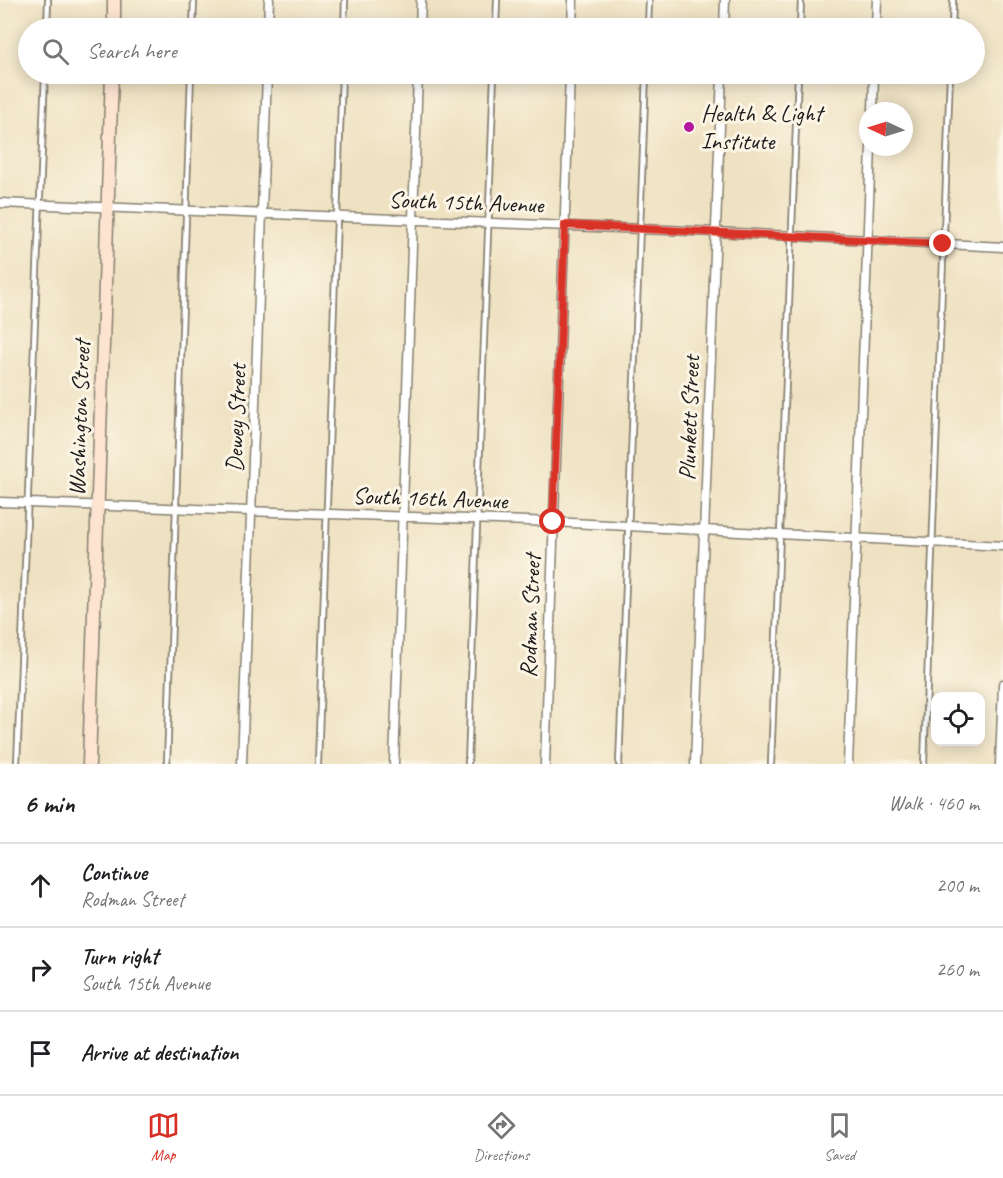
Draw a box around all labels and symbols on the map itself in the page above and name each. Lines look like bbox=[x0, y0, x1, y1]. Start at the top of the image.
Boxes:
place label: Health & Light Institute bbox=[701, 98, 825, 156]
north arrow bbox=[859, 102, 913, 156]
marker: Health & Light Institute bbox=[682, 120, 696, 134]
street label: South 15th Avenue bbox=[388, 184, 546, 220]
route end bbox=[929, 230, 955, 256]
street label: Washington Street bbox=[61, 336, 97, 496]
street label: Plunkett Street bbox=[672, 353, 706, 481]
street label: Dewey Street bbox=[219, 362, 253, 472]
street label: South 16th Avenue bbox=[352, 480, 510, 516]
route start bbox=[539, 508, 565, 534]
street label: Rodman Street bbox=[513, 551, 547, 678]

